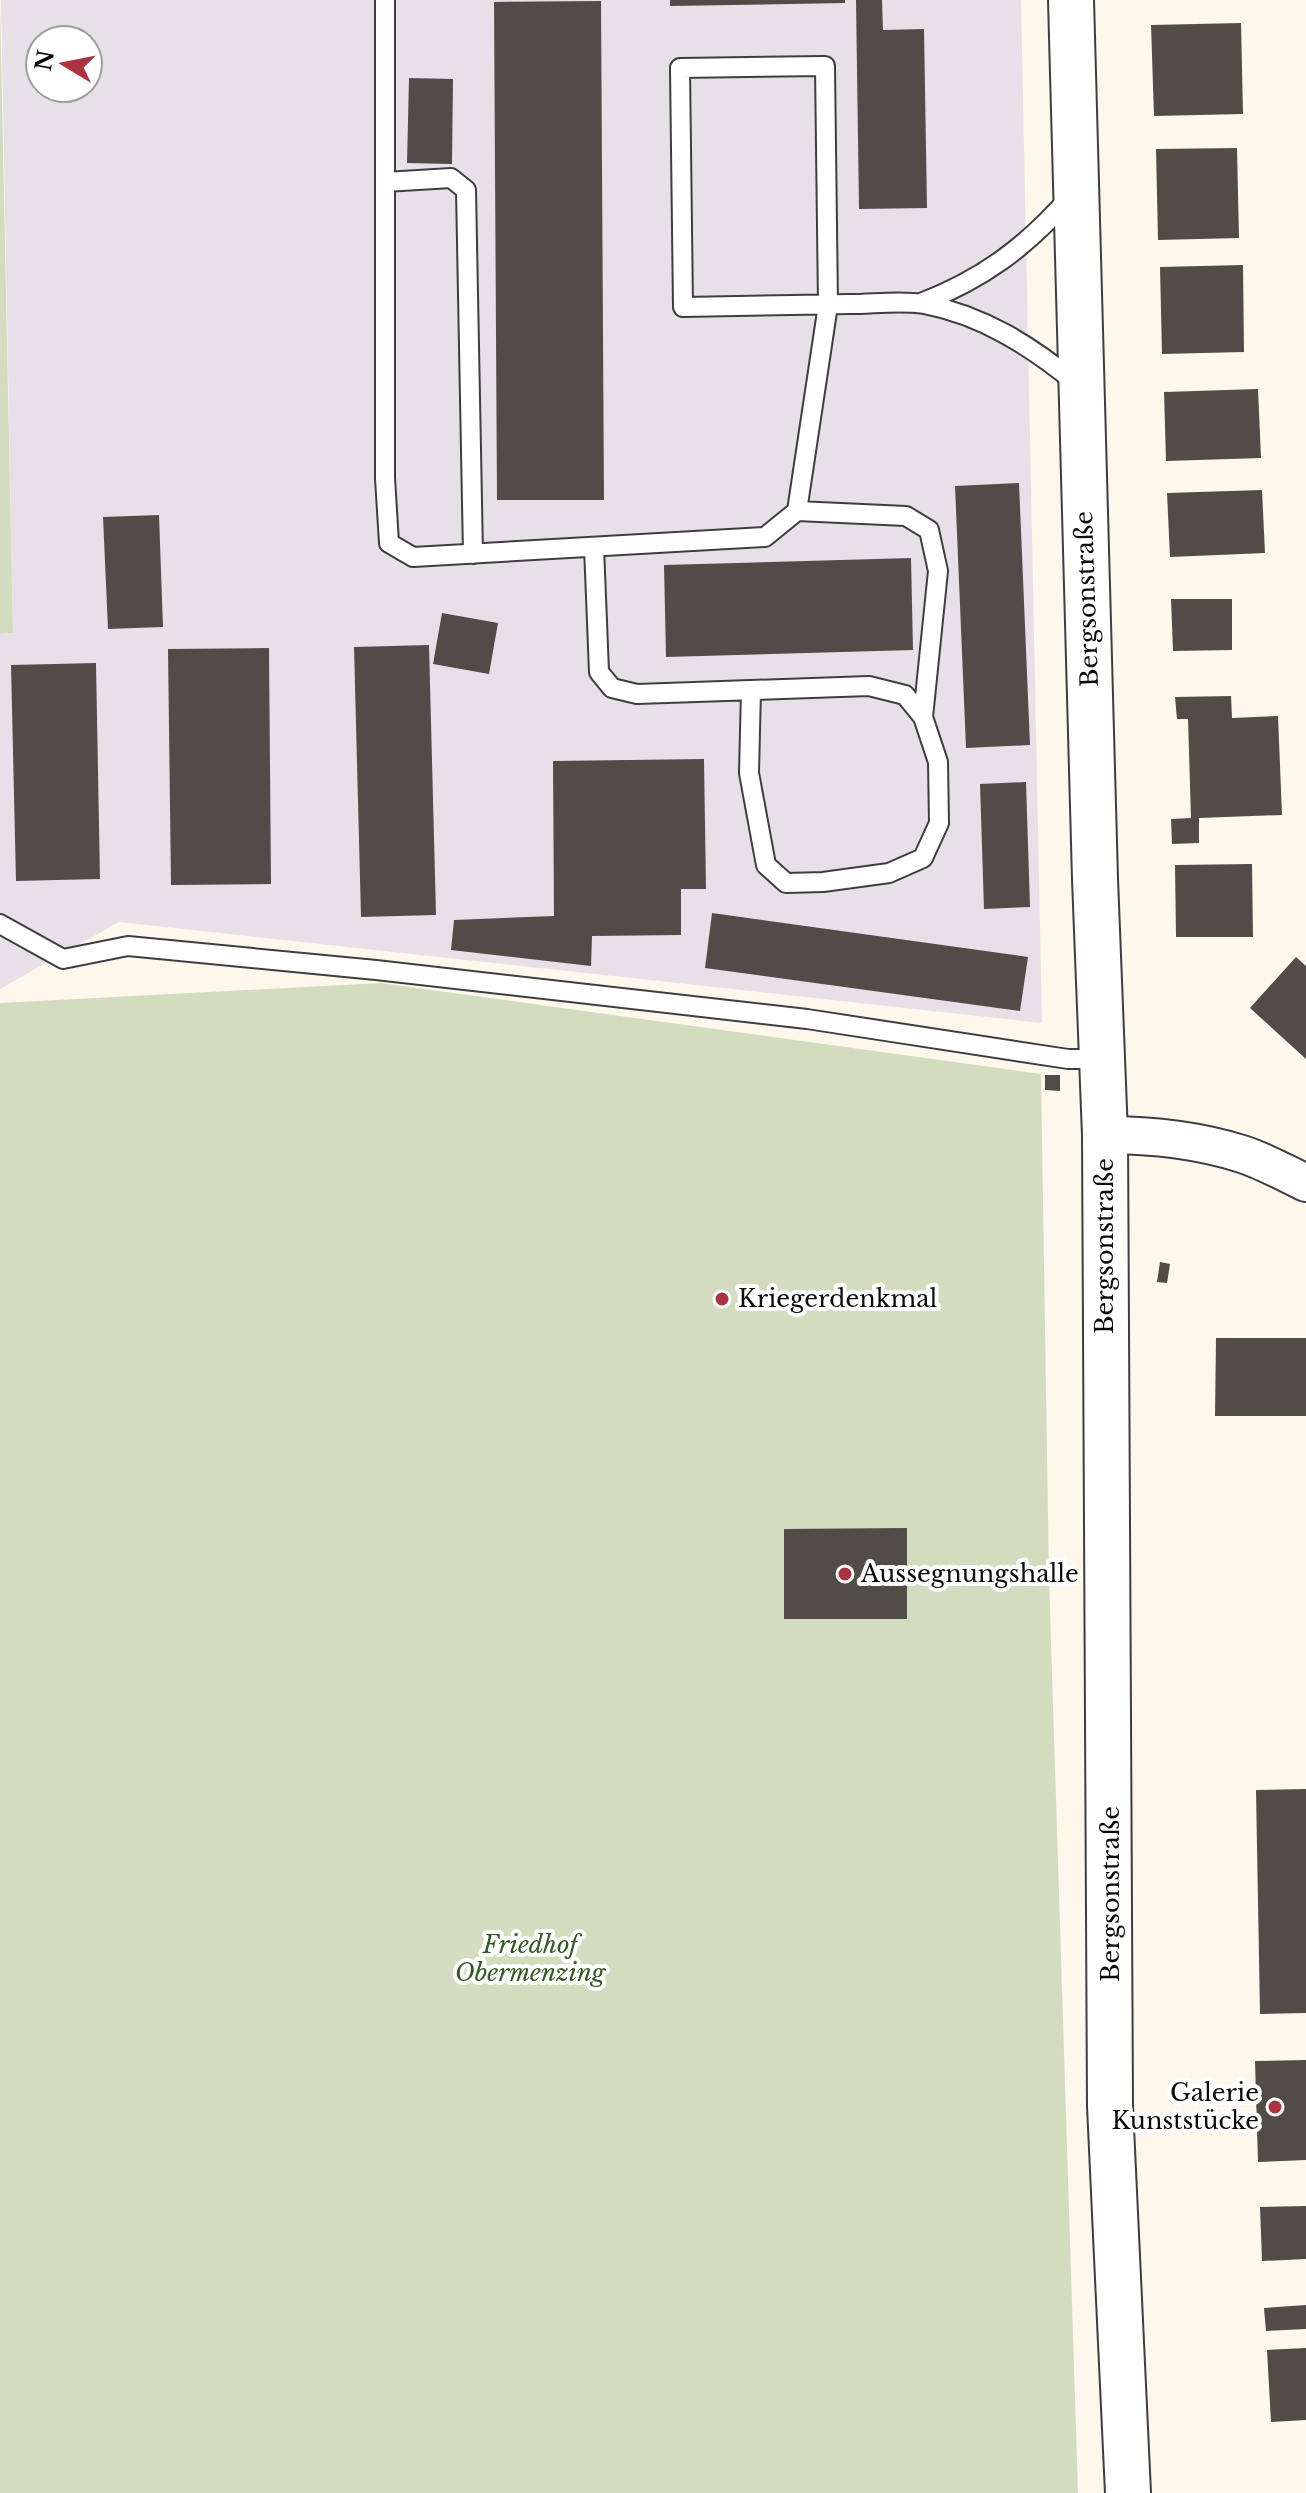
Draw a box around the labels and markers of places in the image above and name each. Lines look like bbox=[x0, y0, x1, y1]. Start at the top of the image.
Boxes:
place label: Kriegerdenkmal bbox=[738, 1284, 938, 1313]
marker: Kriegerdenkmal bbox=[713, 1290, 731, 1308]
place label: Aussegnungshalle bbox=[860, 1559, 1079, 1588]
marker: Aussegnungshalle bbox=[836, 1565, 854, 1583]
place label: Galerie Kunststücke bbox=[1111, 2078, 1259, 2135]
marker: Galerie Kunststücke bbox=[1266, 2098, 1284, 2116]

